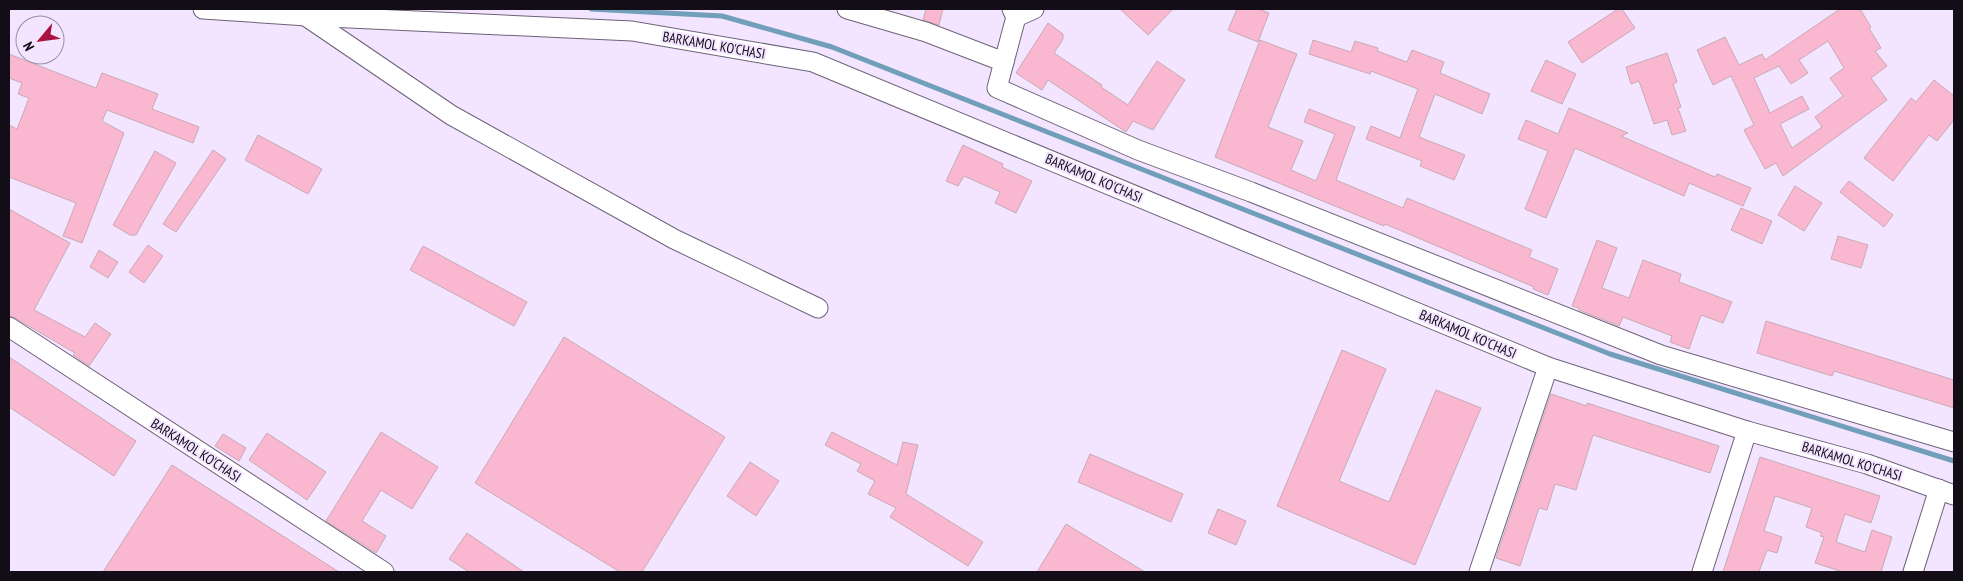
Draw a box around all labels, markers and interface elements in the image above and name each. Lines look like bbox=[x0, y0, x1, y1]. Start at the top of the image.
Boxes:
north arrow bbox=[15, 15, 65, 65]
street label: BARKAMOL KO'CHASI bbox=[661, 27, 767, 63]
text: N bbox=[19, 39, 38, 54]
street label: BARKAMOL KO'CHASI bbox=[1043, 149, 1145, 207]
street label: BARKAMOL KO'CHASI bbox=[1417, 305, 1519, 363]
street label: BARKAMOL KO'CHASI bbox=[148, 414, 244, 486]
street label: BARKAMOL KO'CHASI bbox=[1800, 437, 1904, 485]

